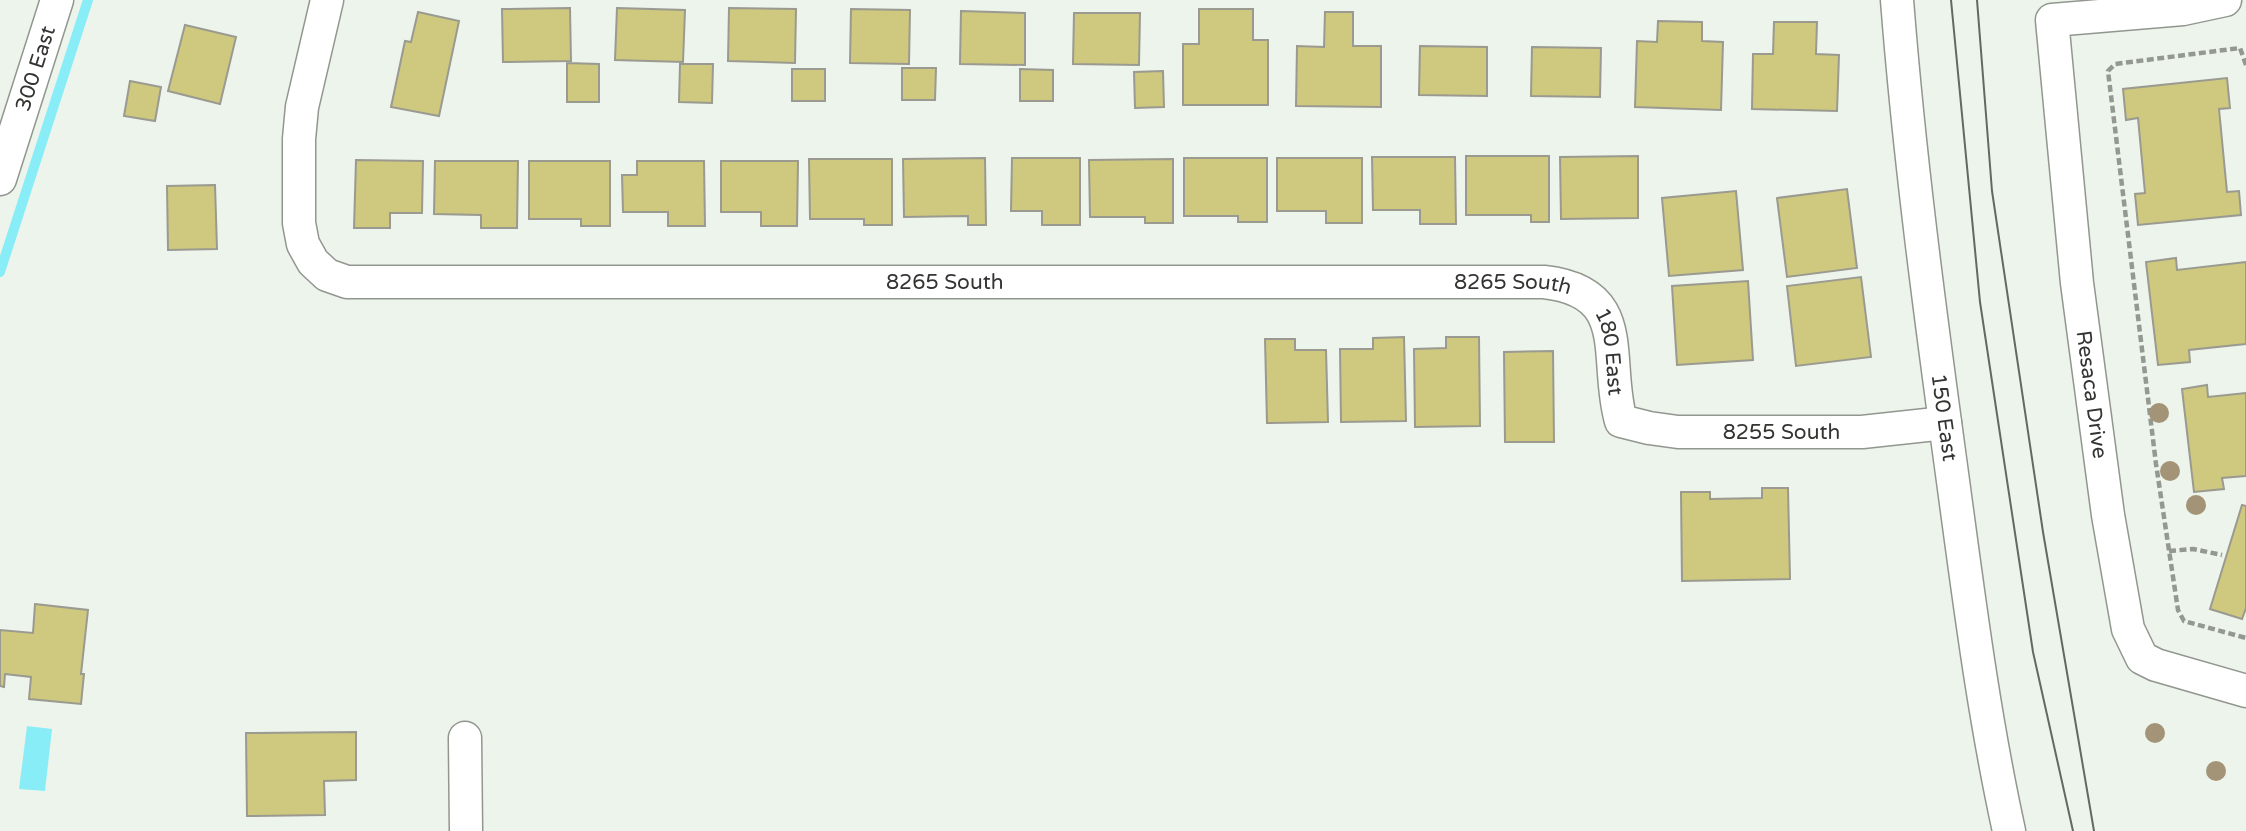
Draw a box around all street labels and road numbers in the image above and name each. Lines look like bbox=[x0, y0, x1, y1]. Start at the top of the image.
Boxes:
street label: 300 East bbox=[10, 23, 60, 114]
street label: 8265 South bbox=[1454, 269, 1575, 300]
street label: 8265 South bbox=[886, 270, 1004, 295]
street label: 180 East bbox=[1590, 303, 1628, 396]
street label: Resaca Drive bbox=[2071, 329, 2113, 460]
street label: 150 East bbox=[1926, 372, 1963, 463]
street label: 8255 South bbox=[1723, 420, 1840, 445]

